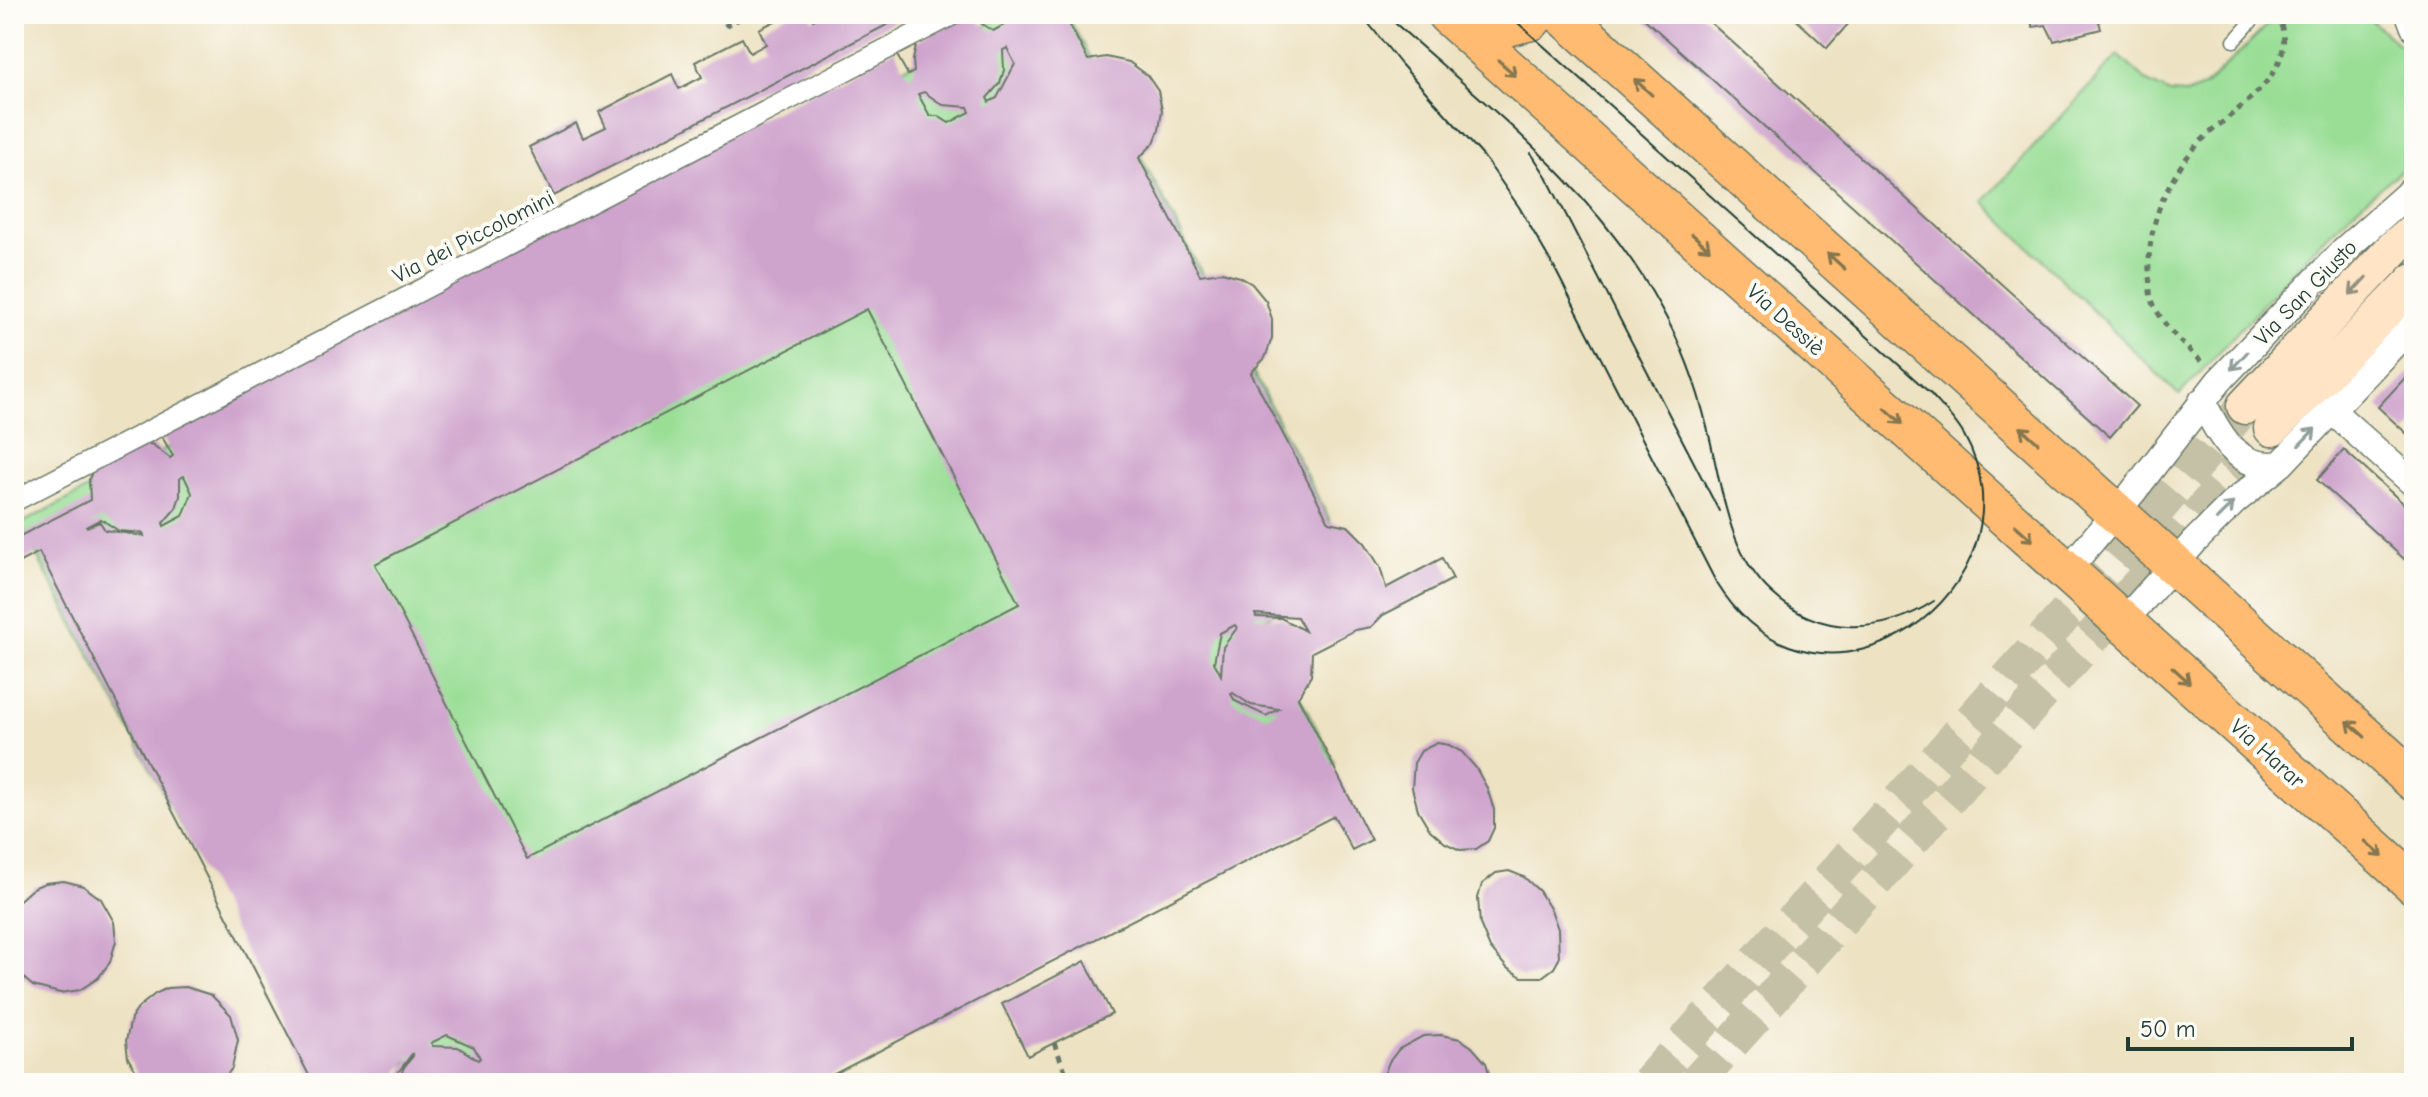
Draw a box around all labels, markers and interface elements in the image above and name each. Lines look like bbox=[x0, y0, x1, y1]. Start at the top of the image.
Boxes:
one-way arrow bbox=[1497, 59, 1517, 77]
one-way arrow bbox=[1633, 78, 1653, 96]
street label: Via dei Piccolomini bbox=[388, 185, 558, 289]
one-way arrow bbox=[1690, 233, 1710, 251]
street label: Via San Giusto bbox=[2249, 234, 2363, 351]
one-way arrow bbox=[1826, 252, 1847, 271]
one-way arrow bbox=[2349, 276, 2368, 296]
street label: Via Dessiè bbox=[1741, 278, 1829, 361]
one-way arrow bbox=[2230, 350, 2249, 370]
one-way arrow bbox=[1883, 407, 1903, 425]
one-way arrow bbox=[2020, 426, 2040, 444]
one-way arrow bbox=[2297, 427, 2316, 447]
one-way arrow bbox=[2215, 502, 2234, 521]
one-way arrow bbox=[2013, 524, 2033, 542]
one-way arrow bbox=[2170, 665, 2190, 683]
street label: Via Harar bbox=[2225, 714, 2310, 794]
one-way arrow bbox=[2346, 720, 2367, 739]
one-way arrow bbox=[2364, 839, 2384, 857]
scale bar bbox=[2128, 1001, 2352, 1051]
text: 50 m bbox=[2140, 1015, 2196, 1043]

